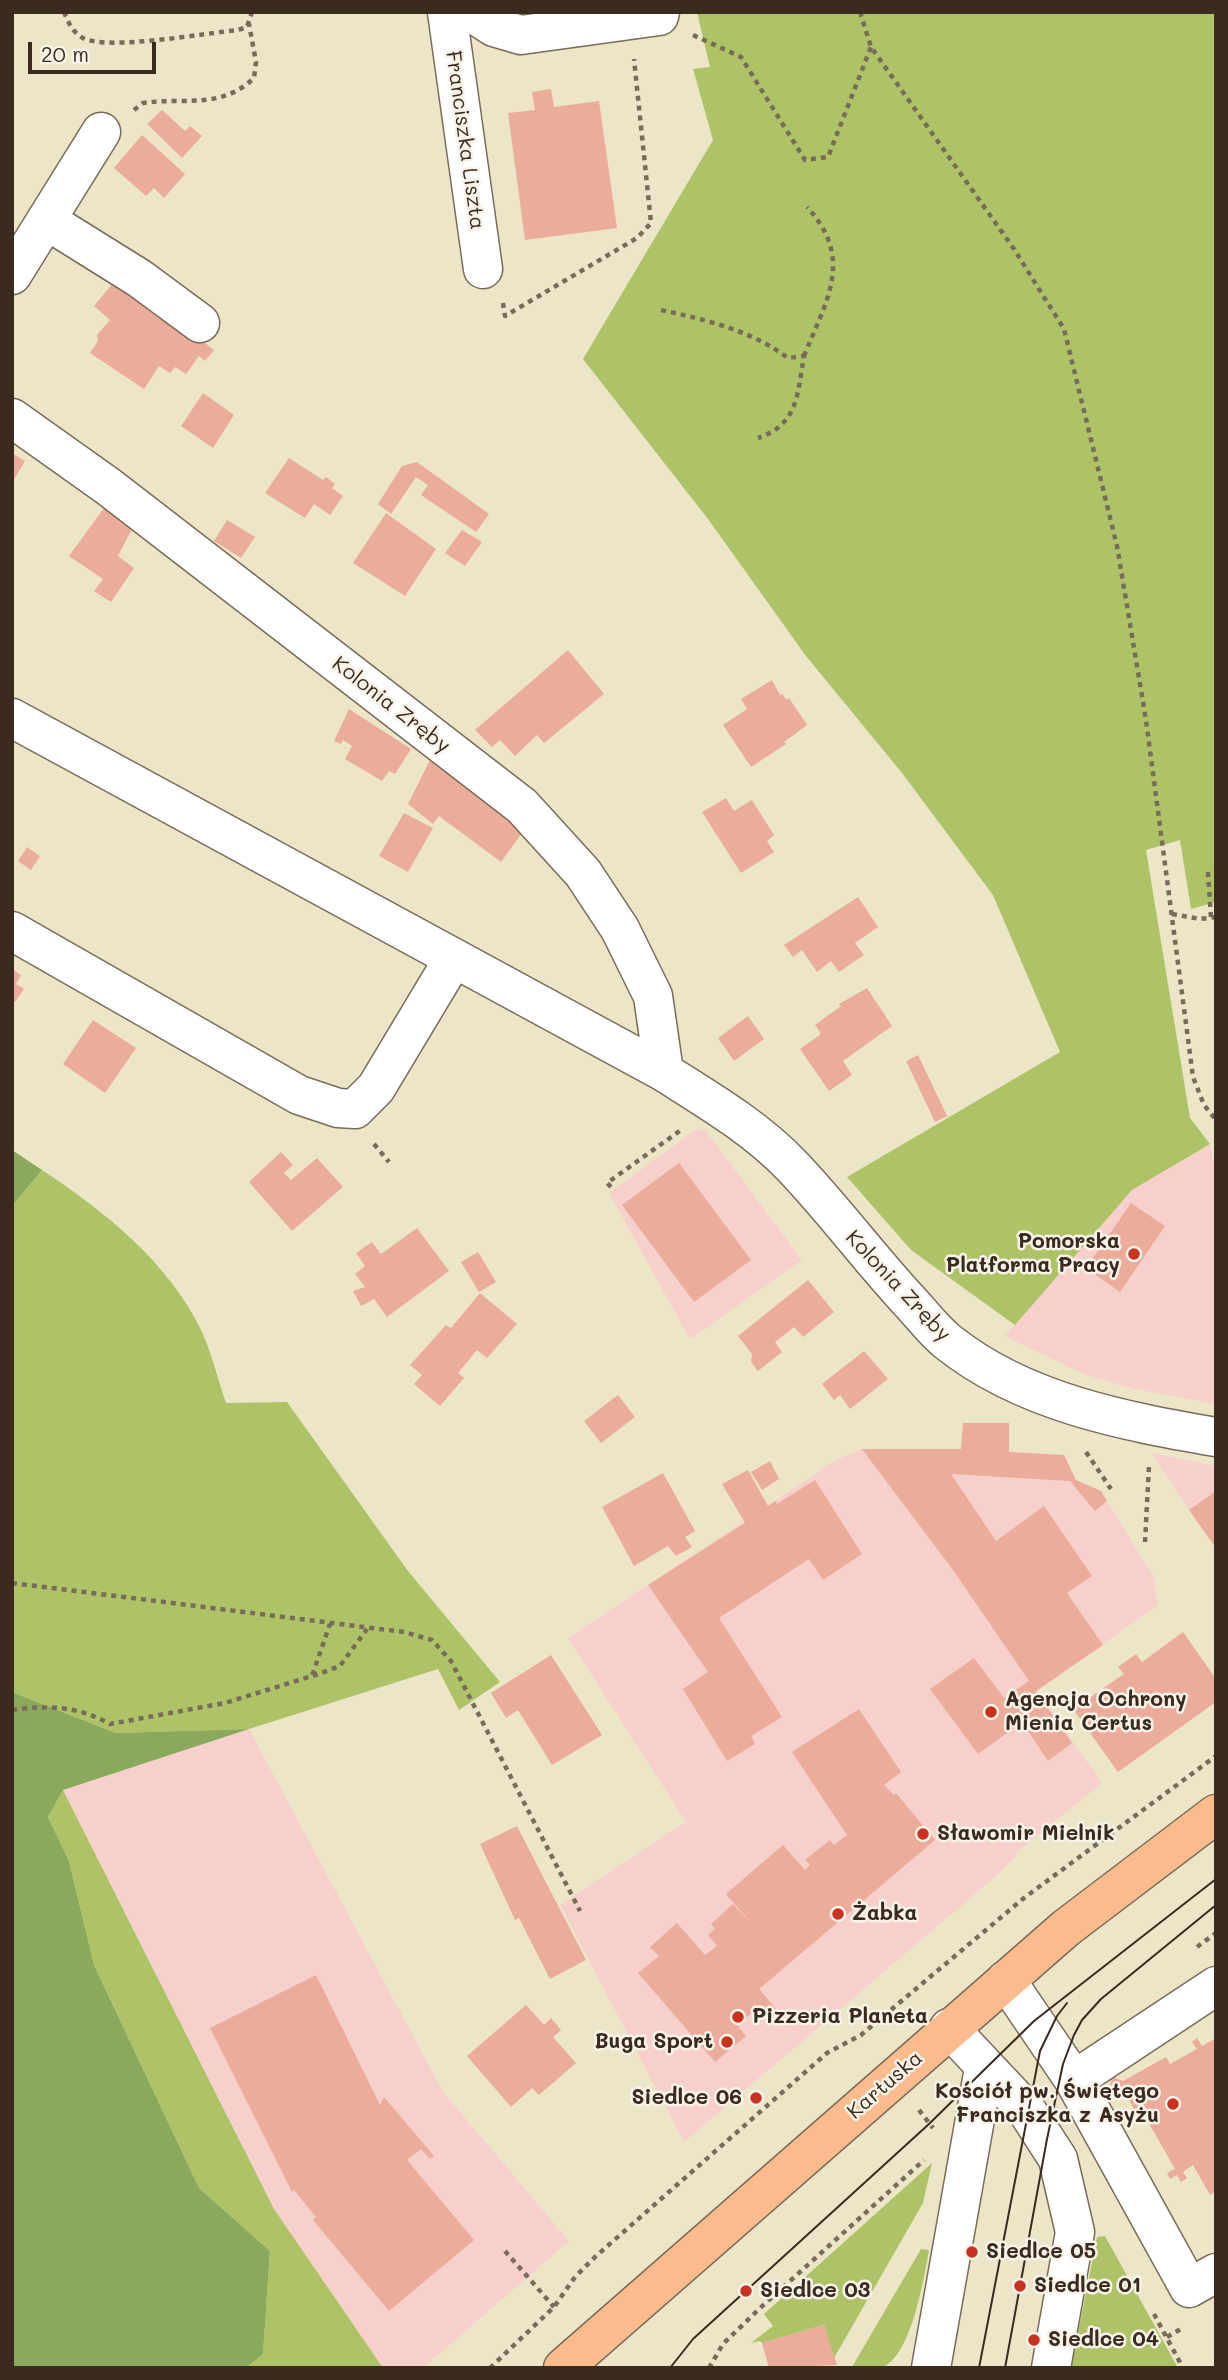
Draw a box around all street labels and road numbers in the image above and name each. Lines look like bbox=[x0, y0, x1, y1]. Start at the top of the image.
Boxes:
street label: Franciszka Liszta bbox=[440, 49, 490, 231]
street label: Kolonia Zręby bbox=[327, 651, 455, 759]
street label: Kolonia Zręby bbox=[840, 1225, 956, 1347]
street label: Kartuska bbox=[842, 2045, 928, 2125]

